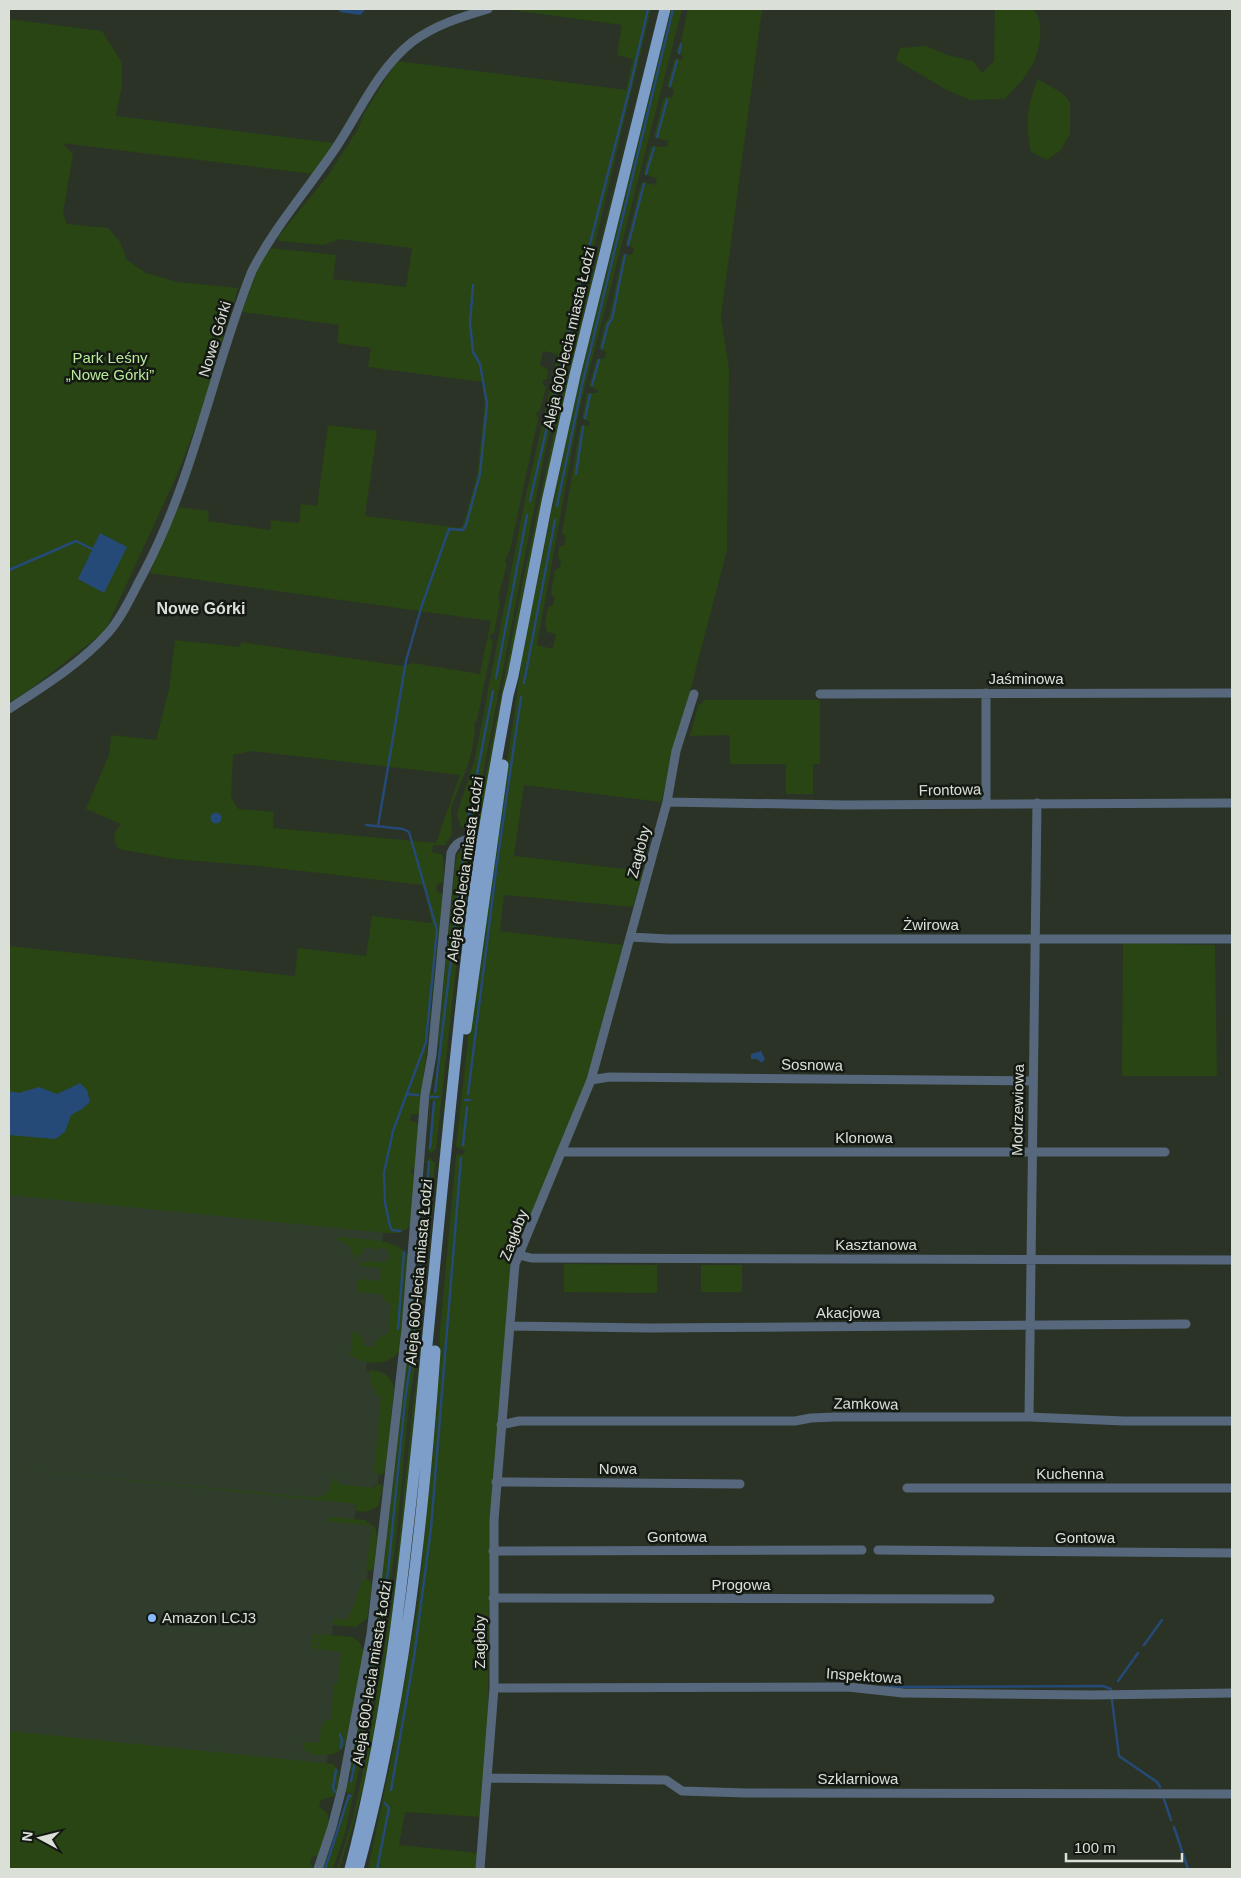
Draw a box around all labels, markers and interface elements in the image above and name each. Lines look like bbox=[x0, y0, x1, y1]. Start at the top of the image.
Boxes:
street label: Aleja 600-lecia miasta Łodzi bbox=[539, 245, 598, 431]
street label: Nowe Górki bbox=[195, 299, 234, 379]
park label: Park Leśny „Nowe Górki” bbox=[66, 349, 154, 383]
district label: Nowe Górki bbox=[157, 600, 245, 617]
street label: Jaśminowa bbox=[988, 670, 1064, 687]
street label: Aleja 600-lecia miasta Łodzi bbox=[443, 775, 486, 963]
street label: Frontowa bbox=[919, 780, 982, 799]
street label: Zagłoby bbox=[623, 823, 654, 880]
street label: Żwirowa bbox=[903, 916, 960, 933]
street label: Sosnowa bbox=[781, 1055, 844, 1074]
street label: Modrzewiowa bbox=[1008, 1063, 1027, 1156]
street label: Klonowa bbox=[835, 1129, 893, 1146]
street label: Aleja 600-lecia miasta Łodzi bbox=[402, 1178, 435, 1366]
street label: Zagłoby bbox=[496, 1206, 531, 1263]
street label: Kasztanowa bbox=[835, 1236, 918, 1253]
street label: Akacjowa bbox=[816, 1304, 881, 1321]
street label: Zamkowa bbox=[833, 1394, 899, 1413]
street label: Nowa bbox=[599, 1460, 638, 1477]
street label: Kuchenna bbox=[1036, 1465, 1104, 1482]
street label: Gontowa bbox=[647, 1528, 708, 1545]
street label: Gontowa bbox=[1055, 1529, 1116, 1546]
street label: Progowa bbox=[711, 1576, 771, 1593]
street label: Aleja 600-lecia miasta Łodzi bbox=[349, 1579, 395, 1766]
place label: Amazon LCJ3 bbox=[162, 1609, 256, 1626]
marker: Amazon LCJ3 bbox=[146, 1612, 158, 1624]
street label: Zagłoby bbox=[471, 1615, 488, 1669]
street label: Inspektowa bbox=[826, 1664, 903, 1687]
street label: Szklarniowa bbox=[818, 1770, 899, 1787]
north arrow bbox=[15, 1813, 65, 1863]
text: N bbox=[19, 1830, 36, 1842]
scale bar bbox=[1066, 1830, 1182, 1862]
text: 100 m bbox=[1074, 1839, 1116, 1856]

